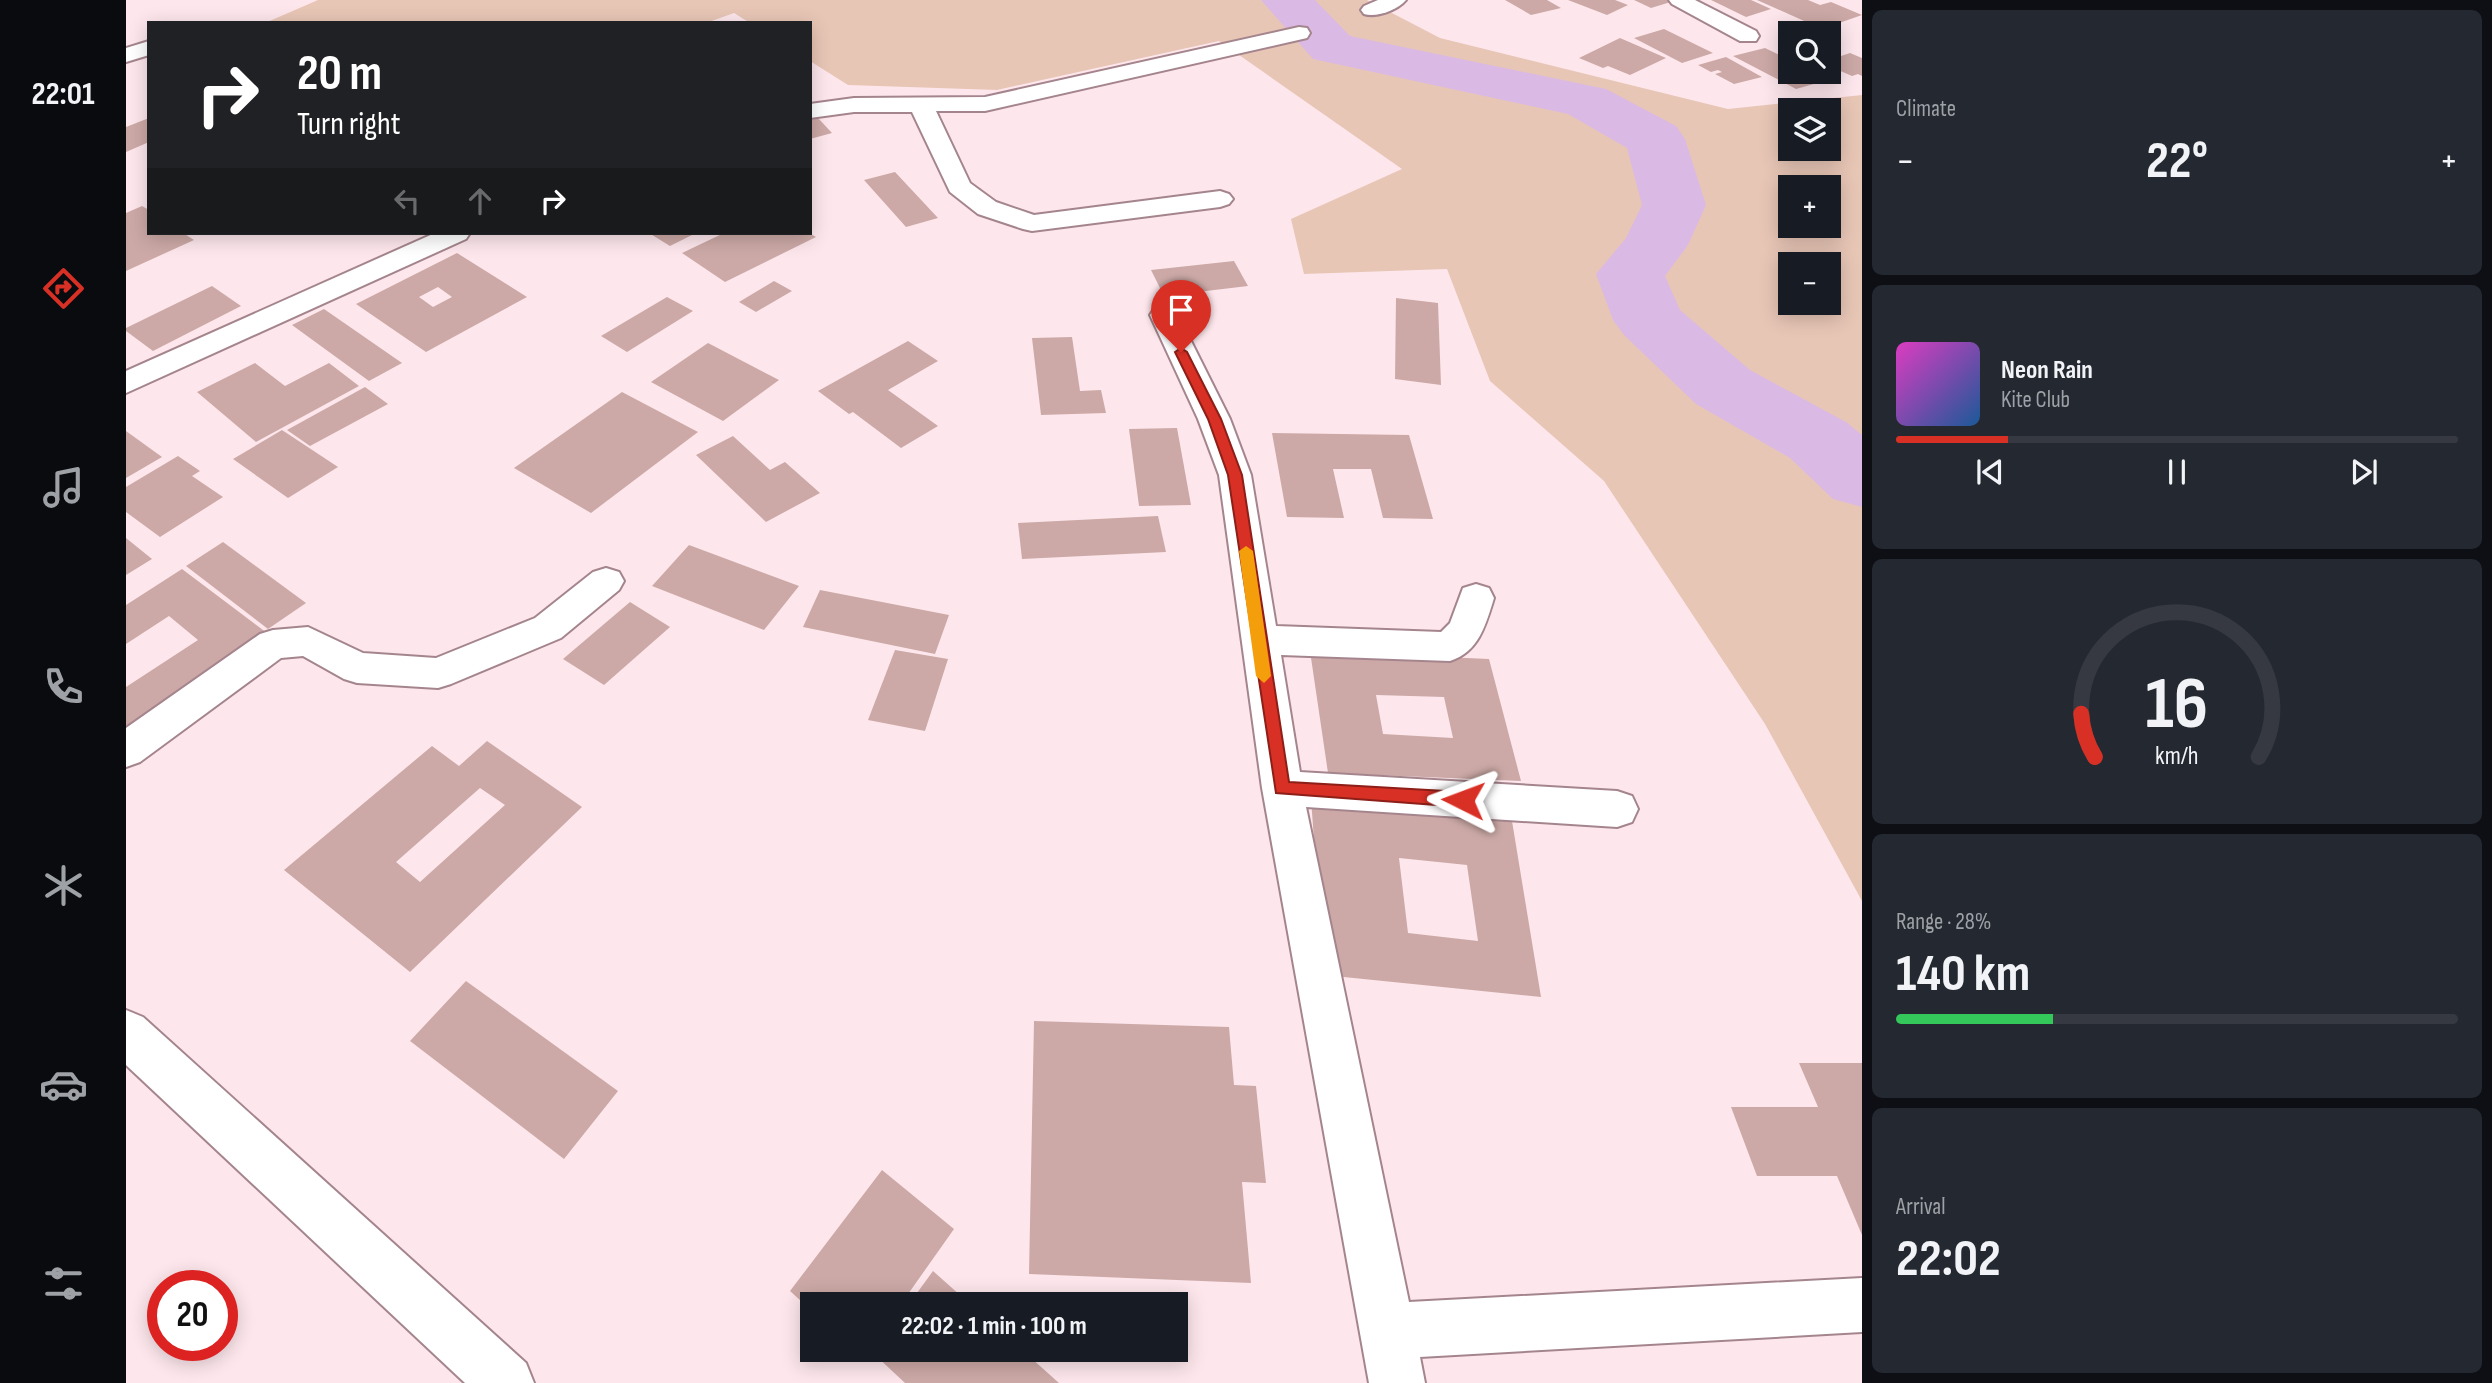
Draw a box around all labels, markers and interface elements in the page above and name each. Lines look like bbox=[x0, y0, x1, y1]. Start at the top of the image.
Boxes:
map controls bbox=[1778, 21, 1841, 315]
button: search bbox=[1778, 21, 1841, 84]
text: 20 m bbox=[297, 45, 382, 104]
icon: right bbox=[182, 49, 273, 140]
text: 22:01 bbox=[32, 75, 95, 114]
text: Climate bbox=[1896, 95, 1956, 123]
button: layers bbox=[1778, 98, 1841, 161]
text: Turn right bbox=[297, 105, 401, 144]
text: 22° bbox=[2146, 130, 2208, 193]
text: − bbox=[1896, 139, 1915, 184]
text: + bbox=[2439, 139, 2458, 184]
button: + bbox=[1778, 175, 1841, 238]
icon: left bbox=[388, 182, 426, 220]
icon: ahead bbox=[461, 182, 499, 220]
icon: right bbox=[534, 182, 572, 220]
button: − bbox=[1778, 252, 1841, 315]
icon: directions bbox=[39, 264, 88, 313]
pin bbox=[1151, 280, 1211, 352]
icon: arrive bbox=[1162, 291, 1200, 329]
text: Neon Rain bbox=[2001, 355, 2093, 386]
text: Kite Club bbox=[2001, 386, 2070, 414]
icon: previous bbox=[1971, 453, 2009, 491]
icon: pause bbox=[2158, 453, 2196, 491]
icon: next bbox=[2345, 453, 2383, 491]
icon: music bbox=[39, 463, 88, 512]
icon: phone bbox=[39, 662, 88, 711]
text: 16 bbox=[2146, 662, 2208, 750]
text: km/h bbox=[2155, 741, 2199, 772]
position arrow bbox=[1426, 763, 1500, 837]
icon: climate bbox=[39, 861, 88, 910]
text: Range · 28% bbox=[1896, 908, 1991, 936]
text: 140 km bbox=[1896, 943, 2030, 1006]
icon: car bbox=[39, 1060, 88, 1109]
text: Arrival bbox=[1896, 1193, 1945, 1221]
text: 22:02 bbox=[1896, 1228, 2001, 1291]
icon: filters bbox=[39, 1259, 88, 1308]
speed limit sign: 20 bbox=[147, 1270, 238, 1361]
text: 22:02 · 1 min · 100 m bbox=[901, 1311, 1087, 1342]

